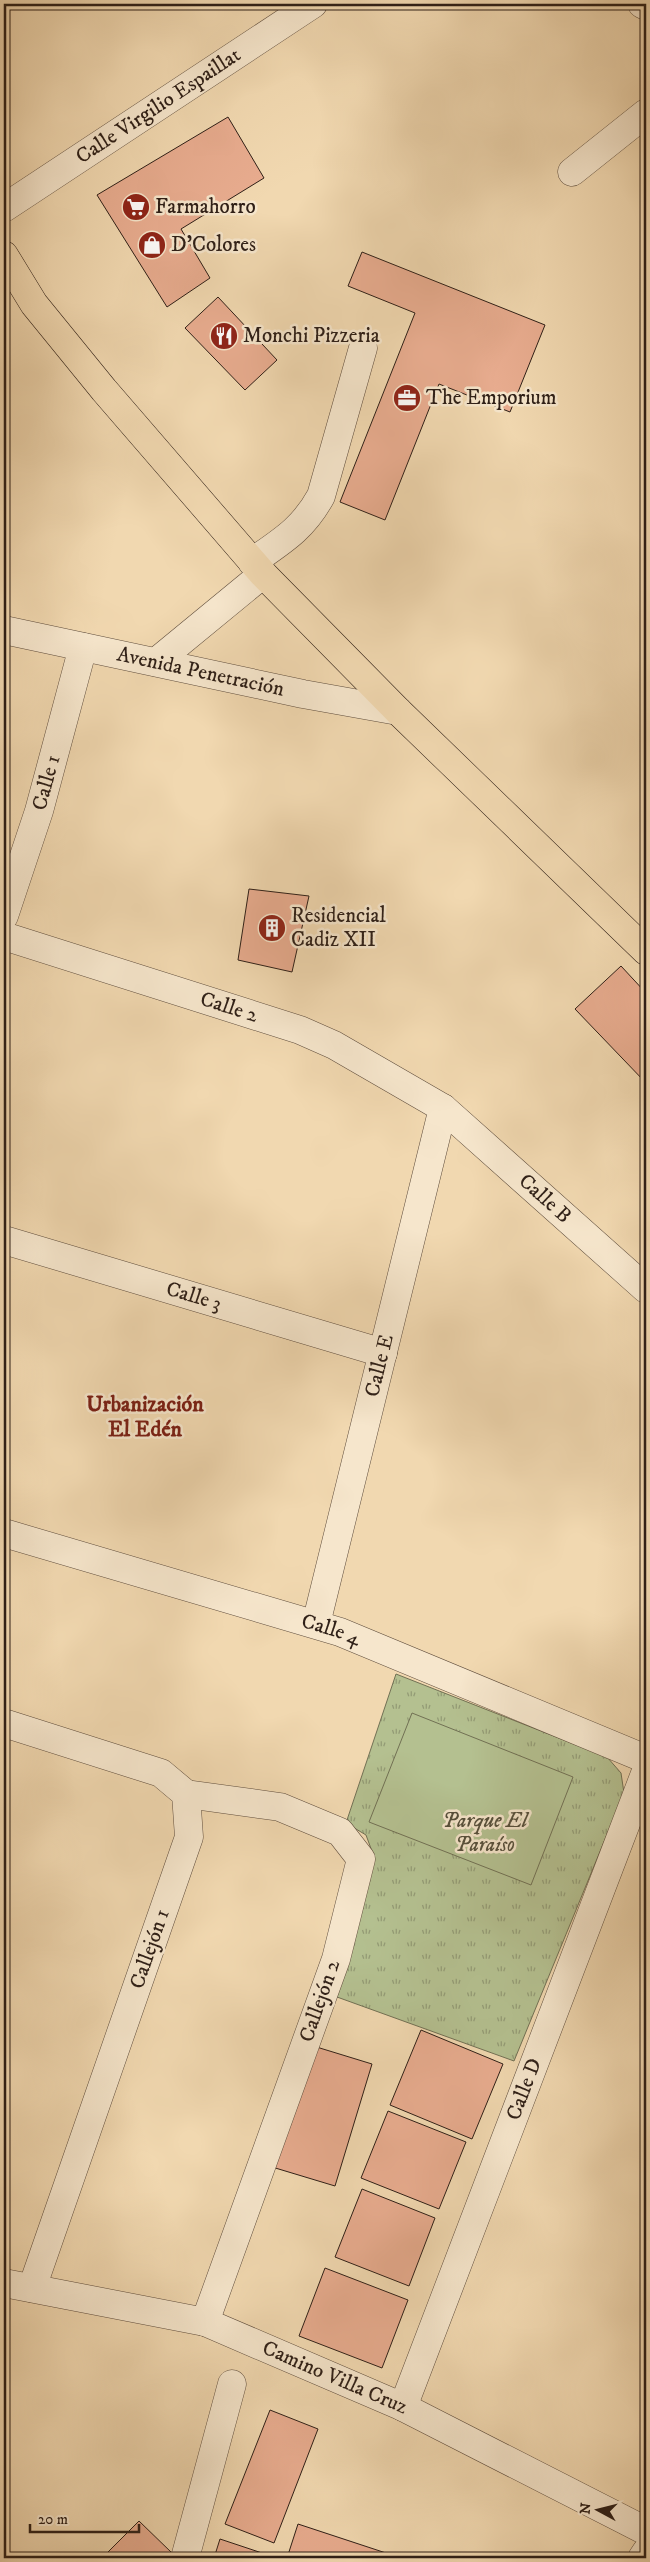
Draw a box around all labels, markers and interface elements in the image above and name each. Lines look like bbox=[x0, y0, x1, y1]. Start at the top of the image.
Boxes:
street label: Calle Virgilio Espaillat bbox=[71, 42, 246, 170]
supermarket icon: Farmahorro bbox=[121, 192, 151, 222]
place label: Farmahorro bbox=[155, 194, 256, 220]
shop icon: D'Colores bbox=[137, 230, 167, 260]
place label: D'Colores bbox=[171, 232, 256, 258]
restaurant icon: Monchi Pizzeria bbox=[209, 321, 239, 351]
place label: Monchi Pizzeria bbox=[243, 323, 380, 349]
office icon: The Emporium bbox=[392, 383, 422, 413]
place label: The Emporium bbox=[426, 385, 557, 411]
street label: Avenida Penetración bbox=[114, 642, 287, 703]
street label: Calle 1 bbox=[27, 752, 66, 813]
place label: Residencial Cadiz XII bbox=[291, 903, 386, 953]
building icon: Residencial Cadiz XII bbox=[257, 913, 287, 943]
street label: Calle 2 bbox=[197, 986, 262, 1029]
street label: Calle B bbox=[513, 1168, 577, 1229]
street label: Calle 3 bbox=[163, 1276, 225, 1317]
street label: Calle E bbox=[359, 1332, 400, 1400]
district label: Urbanización El Edén bbox=[86, 1391, 204, 1443]
street label: Calle 4 bbox=[298, 1608, 365, 1652]
park label: Parque El Paraíso bbox=[443, 1808, 530, 1858]
street label: Callejón 1 bbox=[124, 1906, 176, 1992]
street label: Callejón 2 bbox=[294, 1956, 346, 2046]
street label: Calle D bbox=[501, 2055, 548, 2124]
street label: Camino Villa Cruz bbox=[258, 2335, 411, 2420]
north arrow bbox=[572, 2484, 622, 2534]
text: N bbox=[576, 2501, 596, 2515]
scale bar bbox=[30, 2502, 139, 2534]
text: 20 m bbox=[38, 2510, 68, 2529]

